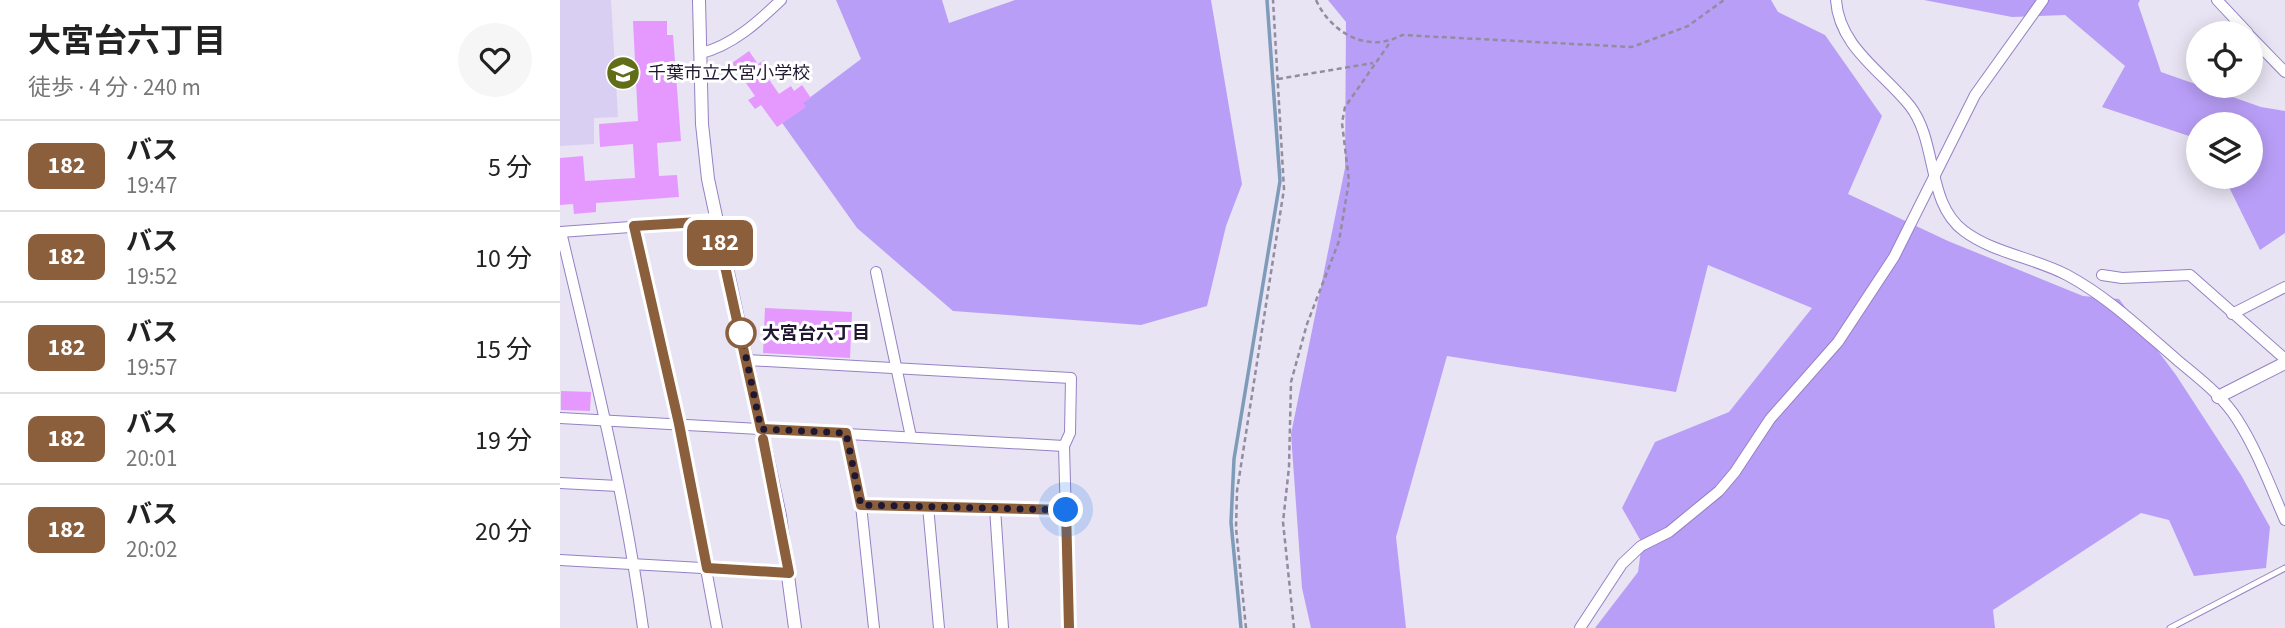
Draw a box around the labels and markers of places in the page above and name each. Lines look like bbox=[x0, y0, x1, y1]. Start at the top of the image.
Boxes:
school or university icon: 千葉市立大宮小学校 bbox=[604, 54, 642, 92]
place label: 千葉市立大宮小学校 bbox=[648, 61, 810, 86]
marker: 大宮台六丁目 bbox=[726, 318, 756, 348]
place label: 大宮台六丁目 bbox=[762, 321, 870, 346]

